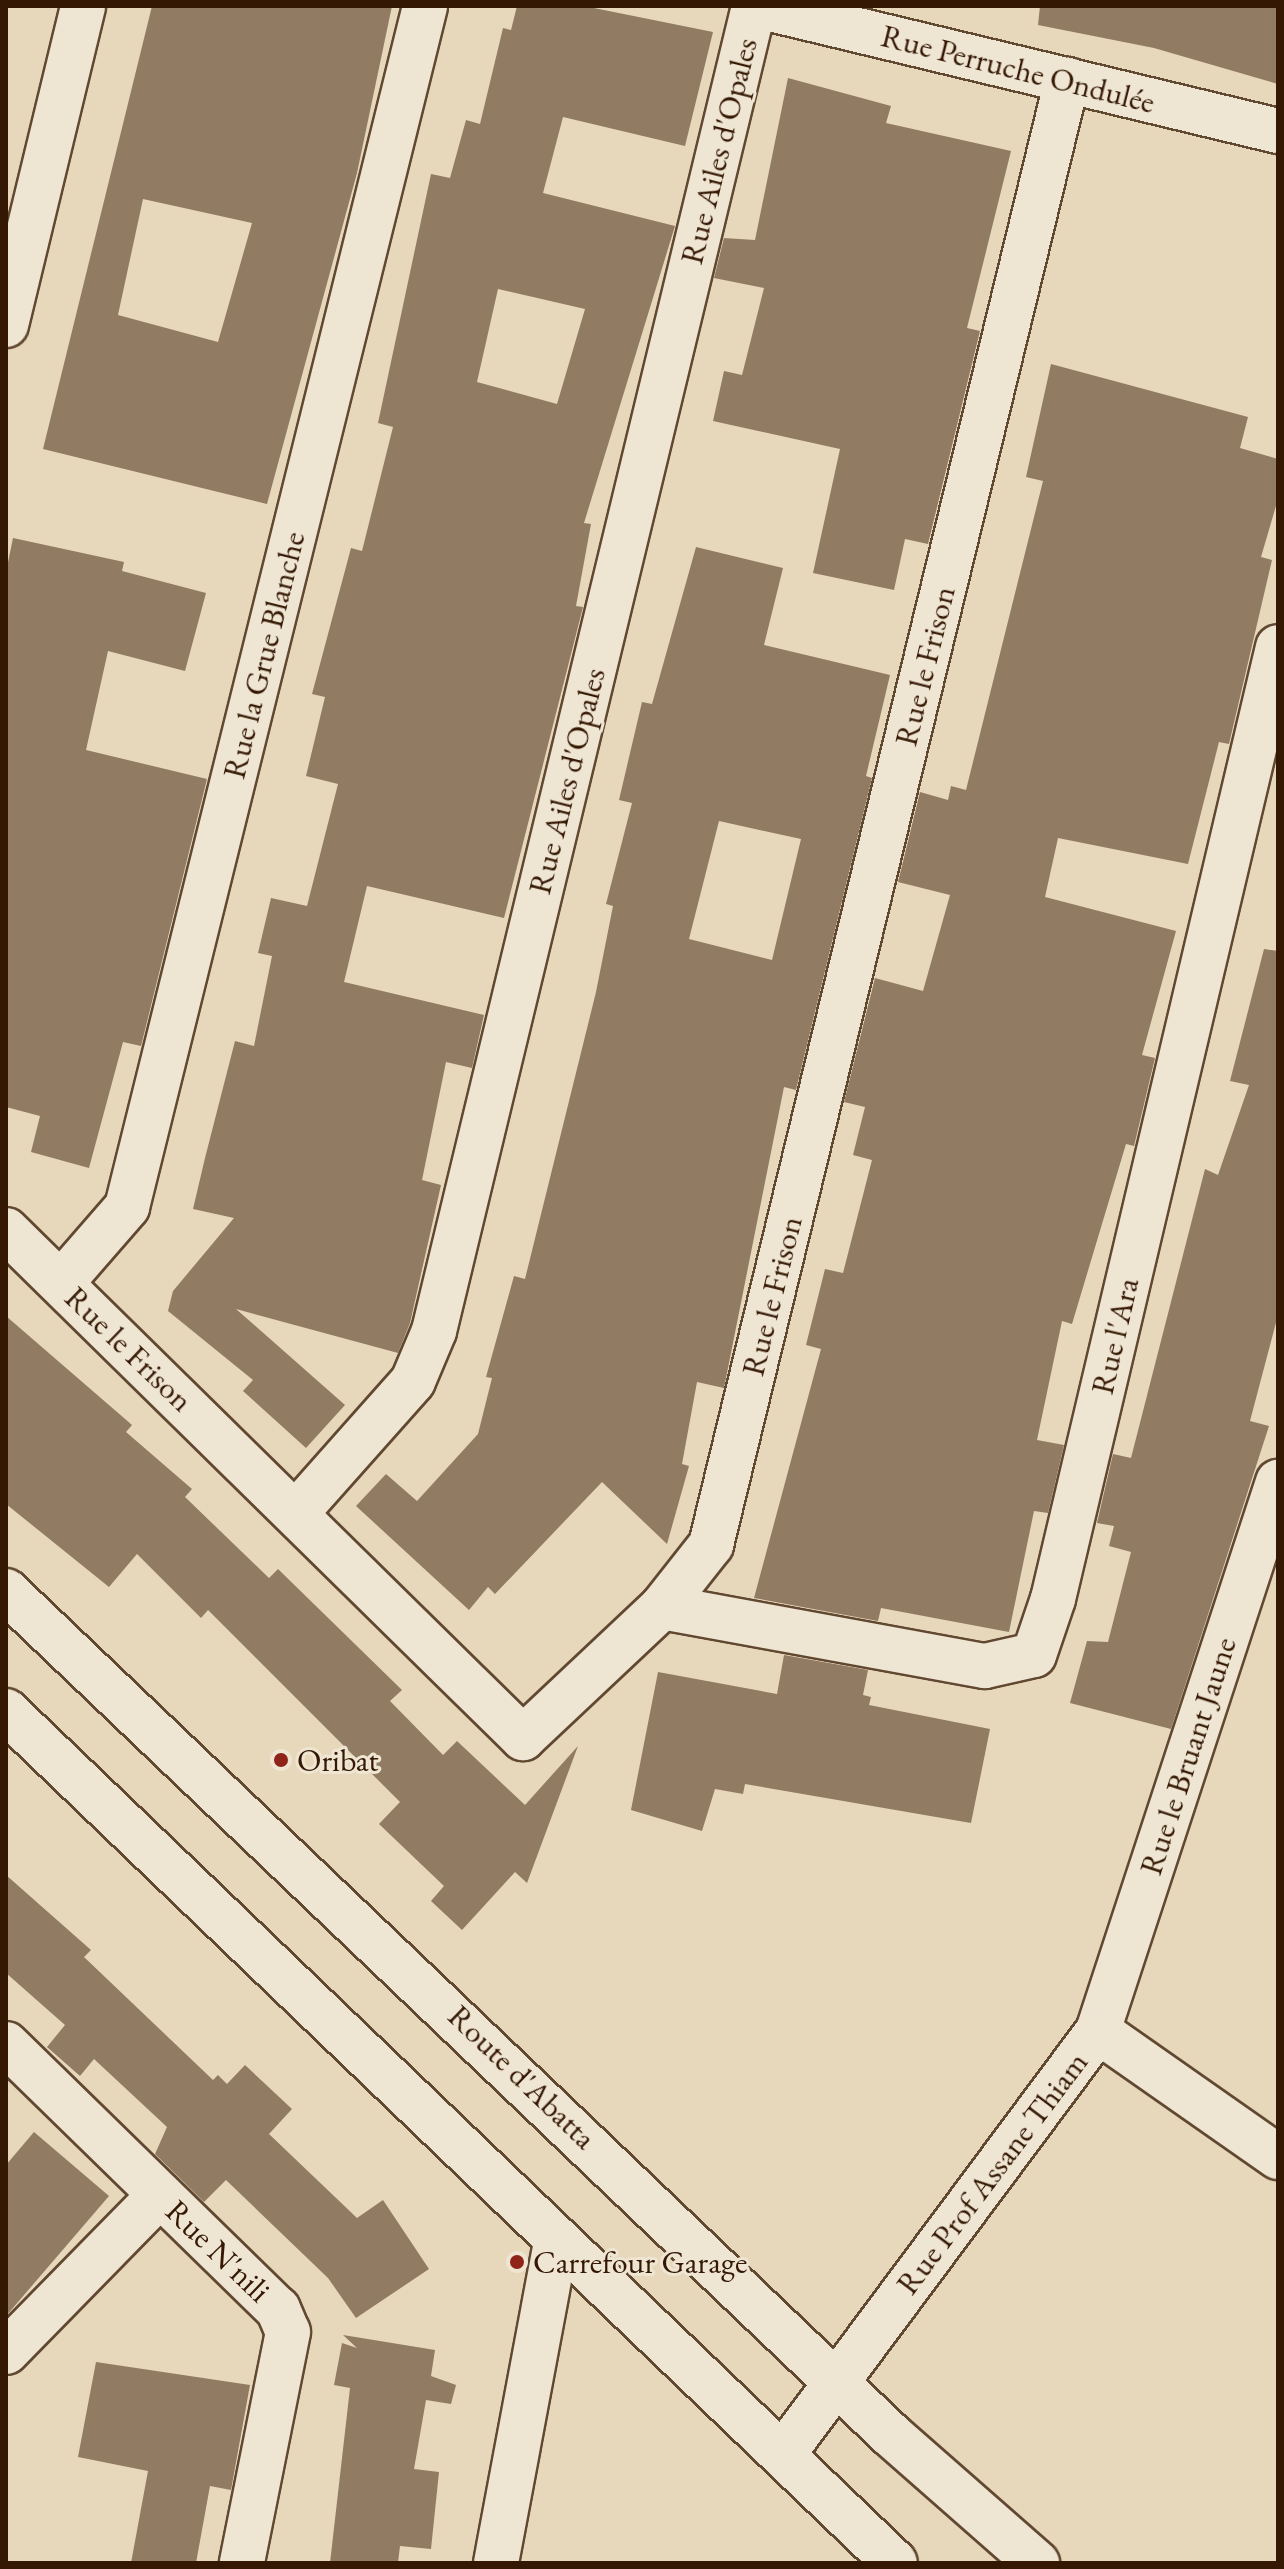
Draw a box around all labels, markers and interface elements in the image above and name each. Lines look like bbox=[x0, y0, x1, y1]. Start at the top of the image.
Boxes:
street label: Rue Perruche Ondulée bbox=[877, 16, 1159, 122]
street label: Rue Ailes d'Opales bbox=[672, 34, 766, 268]
street label: Rue la Grue Blanche bbox=[215, 527, 313, 783]
street label: Rue le Frison bbox=[887, 582, 963, 750]
street label: Rue Ailes d'Opales bbox=[520, 664, 614, 898]
street label: Rue le Frison bbox=[734, 1212, 810, 1380]
street label: Rue l'Ara bbox=[1083, 1274, 1147, 1398]
street label: Rue le Frison bbox=[57, 1279, 201, 1419]
street label: Rue le Bruant Jaune bbox=[1132, 1632, 1244, 1880]
place label: Oribat bbox=[297, 1741, 379, 1779]
marker: Oribat bbox=[272, 1751, 290, 1769]
street label: Route d'Abatta bbox=[440, 1997, 604, 2157]
street label: Rue Prof Assane Thiam bbox=[888, 2044, 1096, 2302]
street label: Rue N'nili bbox=[158, 2192, 278, 2310]
place label: Carrefour Garage bbox=[533, 2243, 747, 2281]
marker: Carrefour Garage bbox=[508, 2253, 526, 2271]

